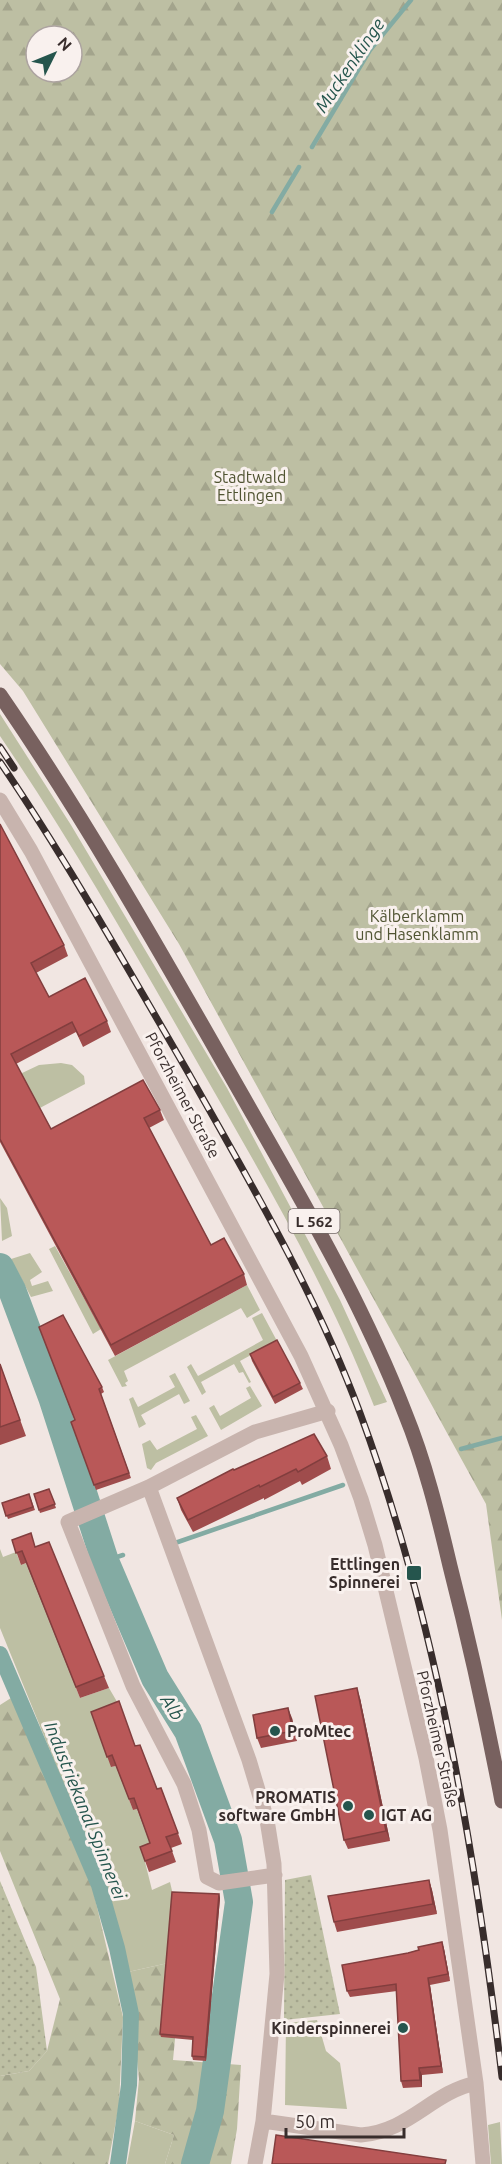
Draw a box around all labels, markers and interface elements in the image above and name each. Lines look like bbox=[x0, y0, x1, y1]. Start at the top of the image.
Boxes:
water label: Muckenklinge bbox=[310, 14, 388, 116]
north arrow bbox=[24, 24, 84, 84]
text: N bbox=[54, 33, 76, 54]
park label: Stadtwald Ettlingen bbox=[214, 468, 286, 504]
park label: Kälberklamm und Hasenklamm bbox=[355, 907, 479, 943]
street label: Pforzheimer Straße bbox=[142, 1029, 224, 1161]
road number: L 562 bbox=[288, 1209, 340, 1233]
place label: Ettlingen Spinnerei bbox=[329, 1555, 400, 1591]
marker: Ettlingen Spinnerei bbox=[405, 1564, 423, 1582]
street label: Pforzheimer Straße bbox=[413, 1669, 463, 1809]
water label: Alb bbox=[157, 1690, 189, 1724]
water label: Industriekanal Spinnerei bbox=[41, 1718, 131, 1902]
place label: ProMtec bbox=[287, 1722, 351, 1740]
marker: ProMtec bbox=[268, 1724, 282, 1738]
place label: PROMATIS software GmbH bbox=[219, 1788, 336, 1824]
marker: PROMATIS software GmbH bbox=[341, 1799, 355, 1813]
place label: IGT AG bbox=[381, 1806, 432, 1824]
marker: IGT AG bbox=[362, 1808, 376, 1822]
place label: Kinderspinnerei bbox=[271, 2019, 391, 2037]
marker: Kinderspinnerei bbox=[396, 2021, 410, 2035]
scale bar bbox=[286, 2101, 404, 2139]
text: 50 m bbox=[295, 2111, 335, 2131]

